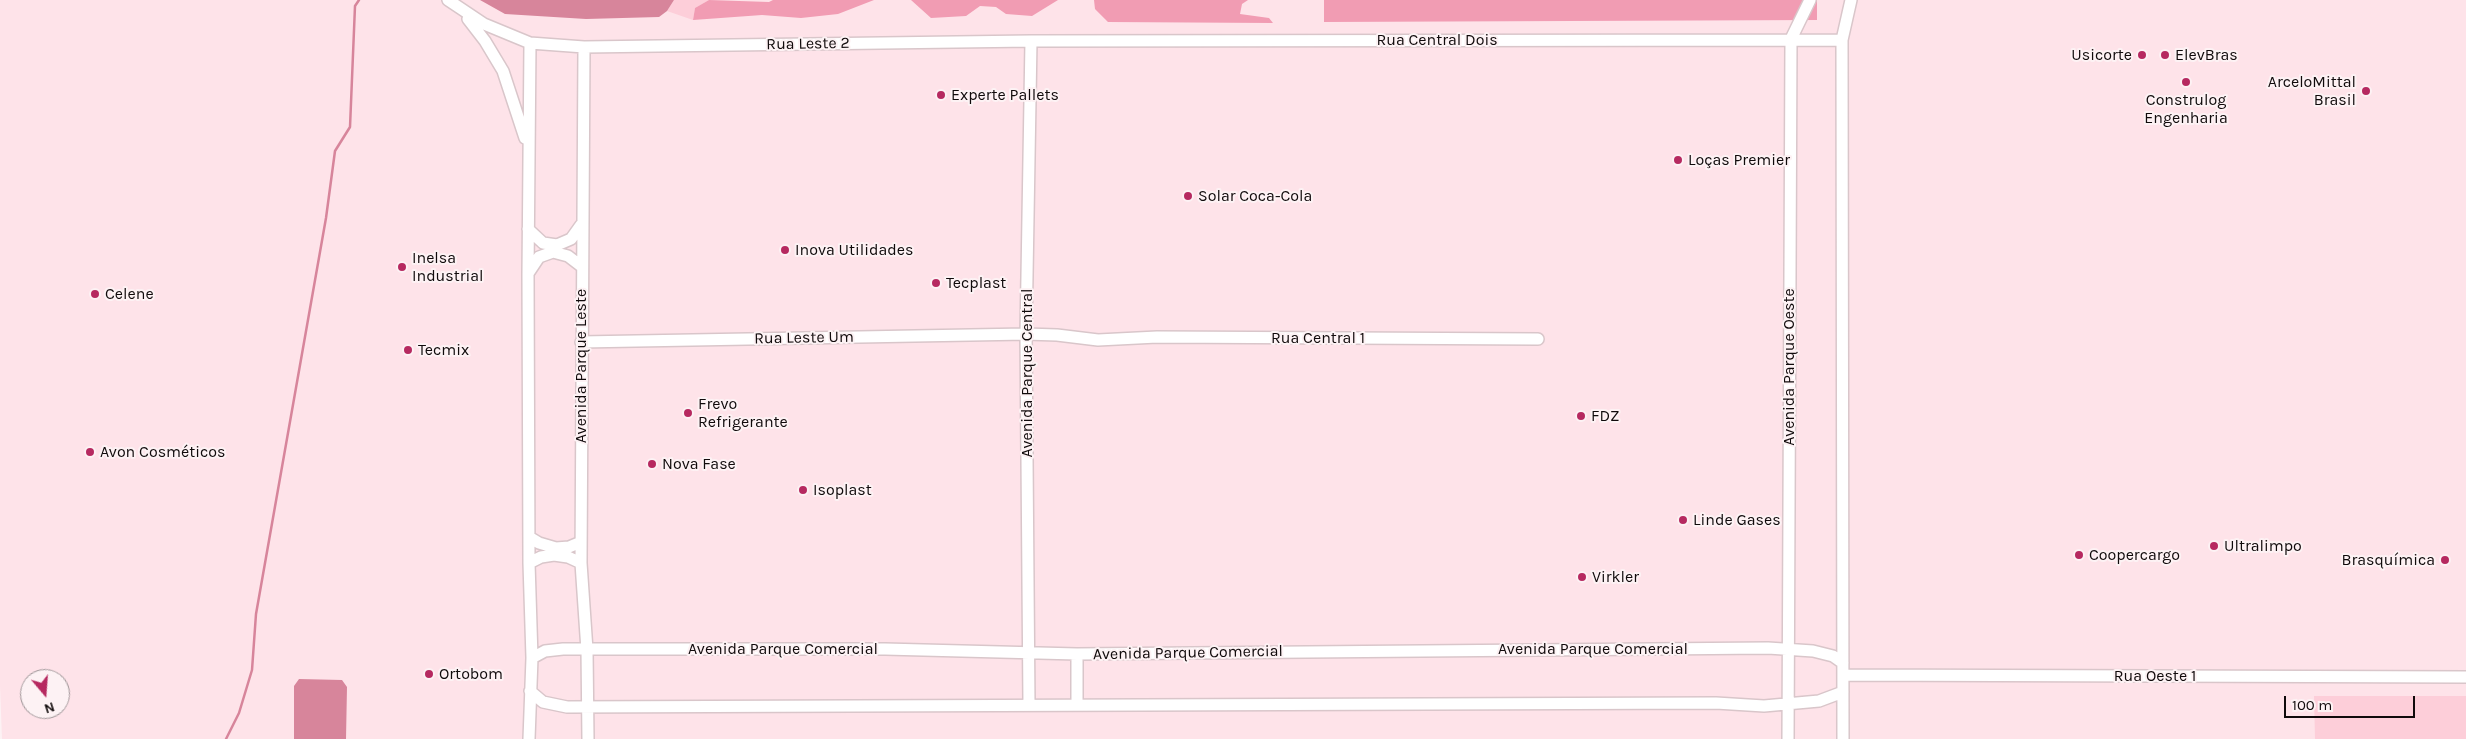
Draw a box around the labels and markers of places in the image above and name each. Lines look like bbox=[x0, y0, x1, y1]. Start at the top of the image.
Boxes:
place label: Usicorte bbox=[2071, 45, 2132, 65]
place label: ElevBras bbox=[2175, 45, 2238, 65]
marker: Usicorte bbox=[2136, 49, 2148, 61]
marker: ElevBras bbox=[2159, 49, 2171, 61]
place label: ArceloMittal Brasil bbox=[2268, 72, 2356, 110]
marker: Construlog Engenharia bbox=[2180, 76, 2192, 88]
place label: Experte Pallets bbox=[951, 85, 1059, 105]
marker: ArceloMittal Brasil bbox=[2360, 85, 2372, 97]
marker: Experte Pallets bbox=[935, 89, 947, 101]
place label: Construlog Engenharia bbox=[2144, 90, 2228, 128]
place label: Loças Premier bbox=[1688, 150, 1790, 170]
marker: Loças Premier bbox=[1672, 154, 1684, 166]
place label: Solar Coca-Cola bbox=[1198, 186, 1312, 206]
marker: Solar Coca-Cola bbox=[1182, 190, 1194, 202]
place label: Inova Utilidades bbox=[795, 240, 913, 260]
marker: Inova Utilidades bbox=[779, 244, 791, 256]
place label: Inelsa Industrial bbox=[412, 248, 484, 286]
marker: Inelsa Industrial bbox=[396, 261, 408, 273]
place label: Tecplast bbox=[946, 273, 1006, 293]
marker: Tecplast bbox=[930, 277, 942, 289]
place label: Celene bbox=[105, 284, 154, 304]
marker: Celene bbox=[89, 288, 101, 300]
place label: Tecmix bbox=[418, 340, 469, 360]
marker: Tecmix bbox=[402, 344, 414, 356]
place label: Frevo Refrigerante bbox=[698, 394, 788, 432]
place label: FDZ bbox=[1591, 406, 1619, 426]
marker: Frevo Refrigerante bbox=[682, 407, 694, 419]
marker: FDZ bbox=[1575, 410, 1587, 422]
place label: Avon Cosméticos bbox=[100, 442, 225, 462]
marker: Avon Cosméticos bbox=[84, 446, 96, 458]
place label: Nova Fase bbox=[662, 454, 736, 474]
marker: Nova Fase bbox=[646, 458, 658, 470]
place label: Isoplast bbox=[813, 480, 872, 500]
marker: Isoplast bbox=[797, 484, 809, 496]
place label: Linde Gases bbox=[1693, 510, 1781, 530]
marker: Linde Gases bbox=[1677, 514, 1689, 526]
place label: Ultralimpo bbox=[2224, 536, 2302, 556]
marker: Ultralimpo bbox=[2208, 540, 2220, 552]
place label: Coopercargo bbox=[2089, 545, 2180, 565]
marker: Coopercargo bbox=[2073, 549, 2085, 561]
place label: Brasquímica bbox=[2341, 550, 2435, 570]
marker: Brasquímica bbox=[2439, 554, 2451, 566]
place label: Virkler bbox=[1592, 567, 1639, 587]
marker: Virkler bbox=[1576, 571, 1588, 583]
place label: Ortobom bbox=[439, 664, 503, 684]
marker: Ortobom bbox=[423, 668, 435, 680]

